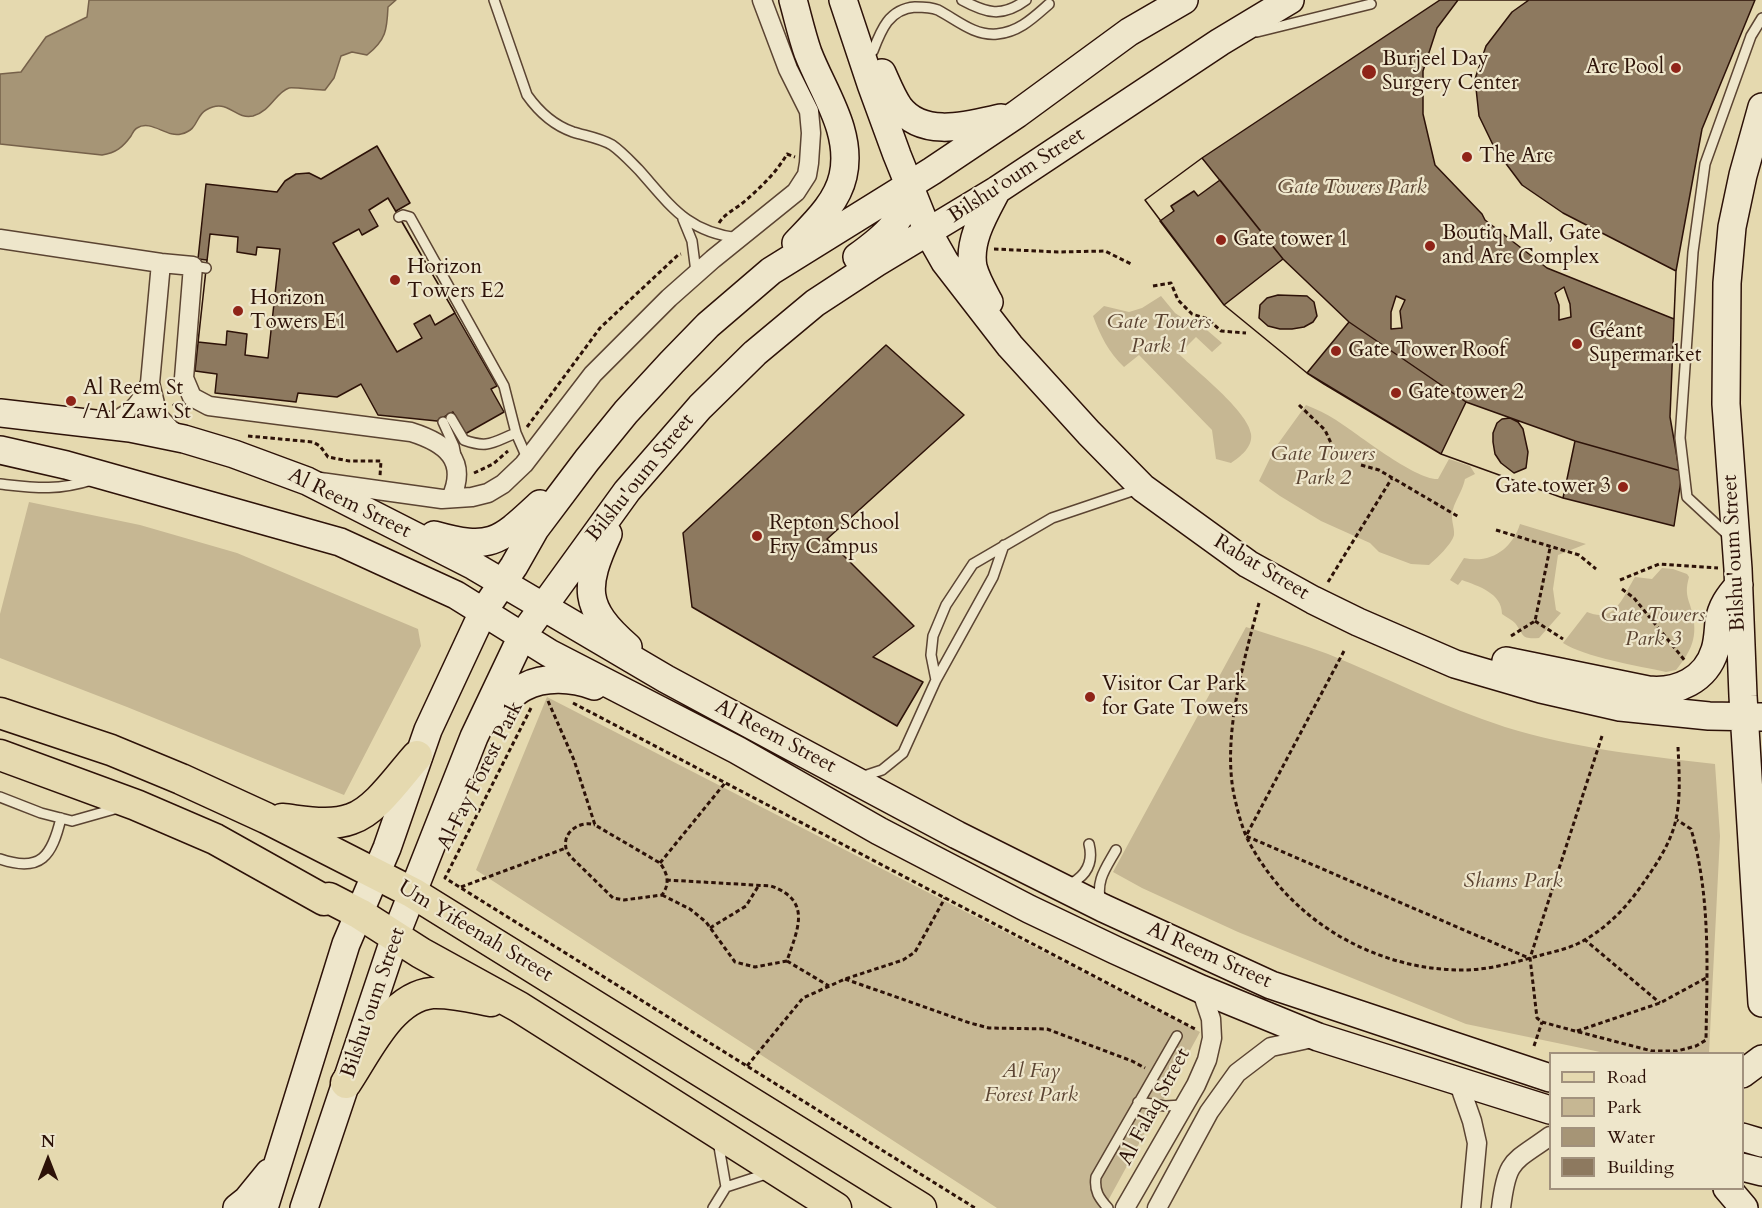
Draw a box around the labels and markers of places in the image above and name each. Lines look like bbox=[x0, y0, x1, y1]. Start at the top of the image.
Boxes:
place label: Burjeel Day Surgery Center bbox=[1382, 47, 1519, 97]
place label: Arc Pool bbox=[1586, 55, 1664, 81]
marker: Arc Pool bbox=[1669, 61, 1683, 75]
marker: Burjeel Day Surgery Center bbox=[1360, 63, 1378, 81]
place label: The Arc bbox=[1479, 144, 1553, 170]
marker: The Arc bbox=[1460, 150, 1474, 164]
place label: Boutiq Mall, Gate and Arc Complex bbox=[1442, 221, 1601, 271]
place label: Gate tower 1 bbox=[1233, 227, 1349, 253]
marker: Gate tower 1 bbox=[1214, 233, 1228, 247]
marker: Boutiq Mall, Gate and Arc Complex bbox=[1423, 239, 1437, 253]
place label: Horizon Towers E2 bbox=[407, 255, 504, 305]
marker: Horizon Towers E2 bbox=[388, 273, 402, 287]
place label: Horizon Towers E1 bbox=[250, 286, 347, 336]
marker: Horizon Towers E1 bbox=[231, 304, 245, 318]
place label: Géant Supermarket bbox=[1589, 319, 1701, 369]
marker: Géant Supermarket bbox=[1570, 337, 1584, 351]
place label: Gate Tower Roof bbox=[1348, 338, 1506, 364]
marker: Gate Tower Roof bbox=[1329, 344, 1343, 358]
place label: Al Reem St / Al Zawi St bbox=[83, 376, 191, 426]
place label: Gate tower 2 bbox=[1408, 380, 1524, 406]
marker: Gate tower 2 bbox=[1389, 386, 1403, 400]
marker: Al Reem St / Al Zawi St bbox=[64, 394, 78, 408]
place label: Gate tower 3 bbox=[1495, 474, 1611, 500]
marker: Gate tower 3 bbox=[1616, 480, 1630, 494]
place label: Repton School Fry Campus bbox=[769, 511, 899, 561]
marker: Repton School Fry Campus bbox=[750, 529, 764, 543]
place label: Visitor Car Park for Gate Towers bbox=[1102, 672, 1248, 722]
marker: Visitor Car Park for Gate Towers bbox=[1083, 690, 1097, 704]

